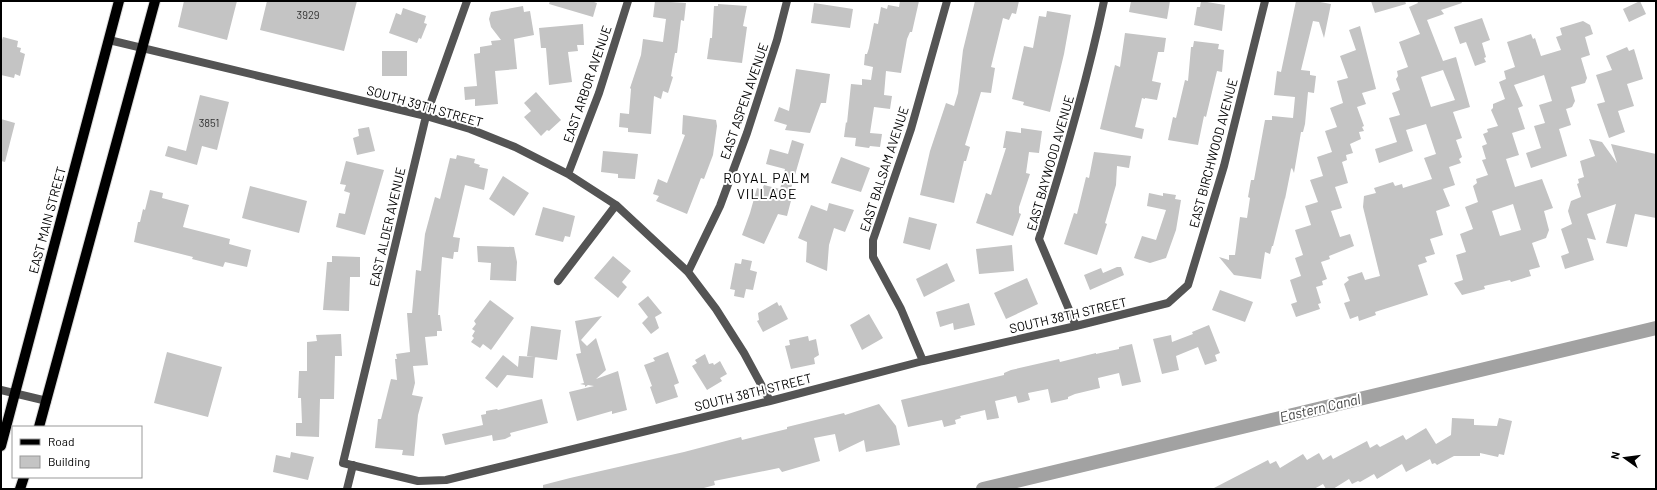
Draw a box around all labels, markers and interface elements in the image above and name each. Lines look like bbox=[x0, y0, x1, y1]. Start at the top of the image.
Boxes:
house number: 3929 bbox=[296, 8, 320, 21]
street label: EAST ARBOR AVENUE bbox=[559, 23, 615, 145]
street label: EAST ASPEN AVENUE bbox=[717, 40, 772, 161]
street label: EAST BIRCHWOOD AVENUE bbox=[1185, 76, 1241, 229]
street label: SOUTH 39TH STREET bbox=[365, 82, 485, 130]
street label: EAST BAYWOOD AVENUE bbox=[1023, 93, 1077, 233]
street label: EAST BALSAM AVENUE bbox=[856, 104, 912, 234]
house number: 3851 bbox=[199, 116, 219, 129]
street label: EAST MAIN STREET bbox=[25, 165, 69, 275]
street label: EAST ALDER AVENUE bbox=[365, 166, 409, 288]
district label: ROYAL PALM VILLAGE bbox=[723, 169, 811, 202]
street label: SOUTH 38TH STREET bbox=[1008, 294, 1128, 336]
street label: SOUTH 38TH STREET bbox=[693, 370, 813, 414]
water label: Eastern Canal bbox=[1278, 390, 1362, 425]
legend bbox=[12, 426, 142, 478]
text: Road bbox=[48, 434, 75, 448]
north arrow bbox=[1605, 438, 1645, 478]
text: N bbox=[1608, 450, 1622, 461]
text: Building bbox=[48, 454, 90, 468]

